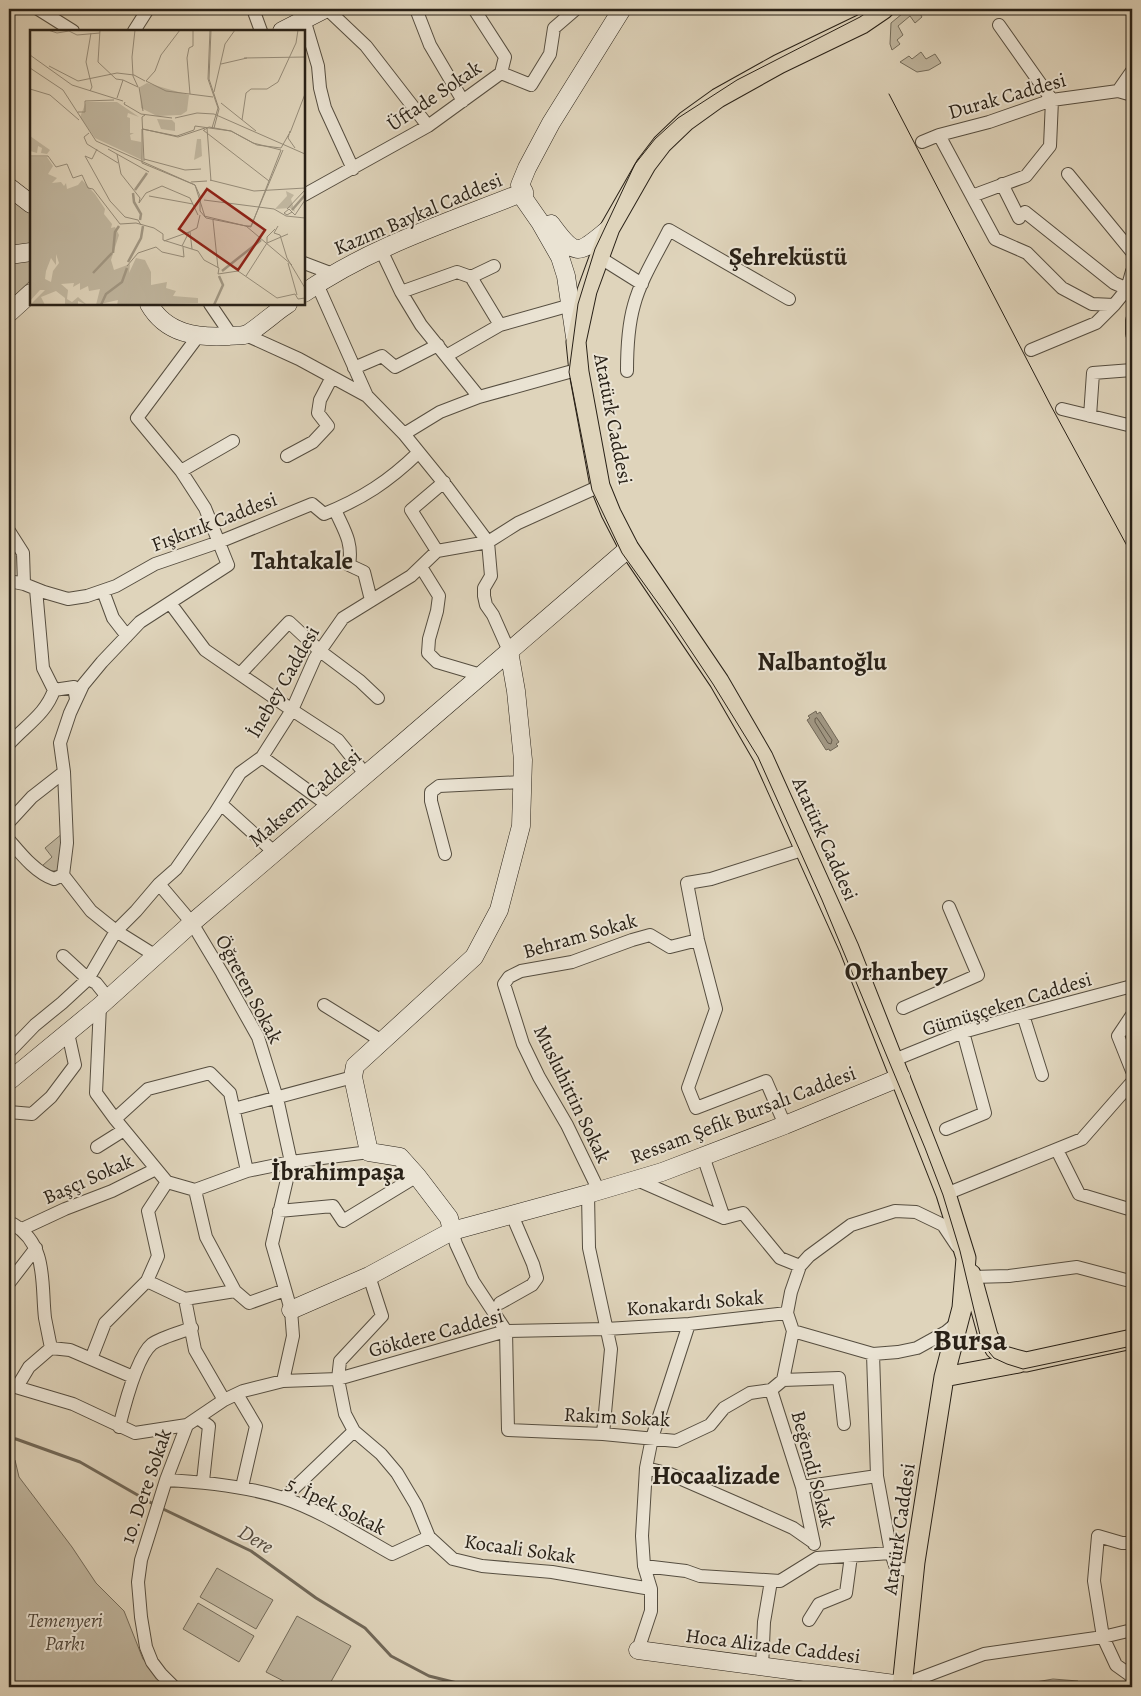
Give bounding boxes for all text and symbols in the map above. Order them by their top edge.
inset map [30,30,305,305]
street label: Üftade Sokak [381,54,487,138]
street label: Durak Caddesi [945,66,1069,126]
street label: Kazım Baykal Caddesi [330,166,506,262]
district label: Şehreküstü [729,240,847,274]
street label: Atatürk Caddesi [587,350,639,487]
street label: Fışkırık Caddesi [147,486,281,558]
district label: Tahtakale [251,544,353,578]
street label: İnebey Caddesi [240,621,326,743]
district label: Nalbantoğlu [757,645,887,679]
street label: Maksem Caddesi [243,743,367,853]
street label: Atatürk Caddesi [785,772,864,905]
street label: Behram Sokak [520,907,640,965]
street label: Öğreten Sokak [209,930,289,1048]
district label: Orhanbey [845,955,948,989]
street label: Gümüşçeken Caddesi [919,965,1095,1043]
street label: Musluhittin Sokak [527,1021,617,1167]
street label: Ressam Şefik Bursalı Caddesi [626,1059,860,1171]
street label: Başçı Sokak [39,1147,138,1211]
district label: İbrahimpaşa [271,1155,405,1189]
street label: Konakardı Sokak [625,1284,765,1322]
street label: Gökdere Caddesi [366,1302,506,1364]
district label: Bursa [933,1320,1008,1360]
street label: Rakım Sokak [563,1401,671,1433]
street label: Beğendi Sokak [784,1408,842,1530]
street label: 10. Dere Sokak [114,1425,178,1547]
district label: Hocaalizade [652,1459,780,1493]
street label: Atatürk Caddesi [876,1461,922,1597]
street label: 5. İpek Sokak [282,1470,390,1542]
water label: Dere [233,1518,279,1561]
street label: Kocaali Sokak [463,1528,578,1570]
park label: Temenyeri Parkı [27,1607,103,1657]
street label: Hoca Alizade Caddesi [684,1622,862,1670]

